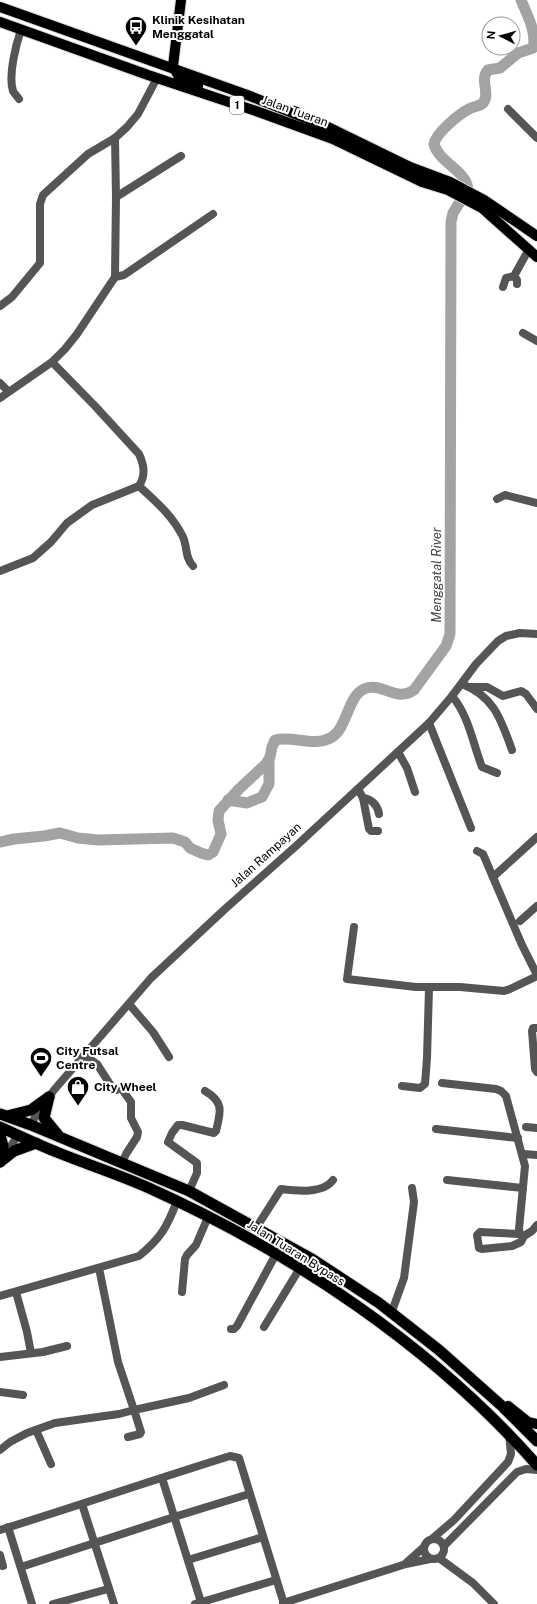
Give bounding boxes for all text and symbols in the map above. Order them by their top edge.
place label: Klinik Kesihatan Menggatal [152,13,245,41]
bus stop icon: Klinik Kesihatan Menggatal [123,14,149,47]
north arrow [481,16,521,56]
text: N [485,30,497,40]
street label: Jalan Tuaran [260,93,330,129]
road number: 1 [230,96,244,114]
water label: Menggatal River [429,527,444,623]
street label: Jalan Rampayan [228,820,304,890]
place label: City Futsal Centre [56,1044,119,1072]
sports icon: City Futsal Centre [28,1045,54,1078]
shop icon: City Wheel [65,1074,91,1107]
place label: City Wheel [94,1080,157,1094]
street label: Jalan Tuaran Bypass [245,1217,347,1289]

